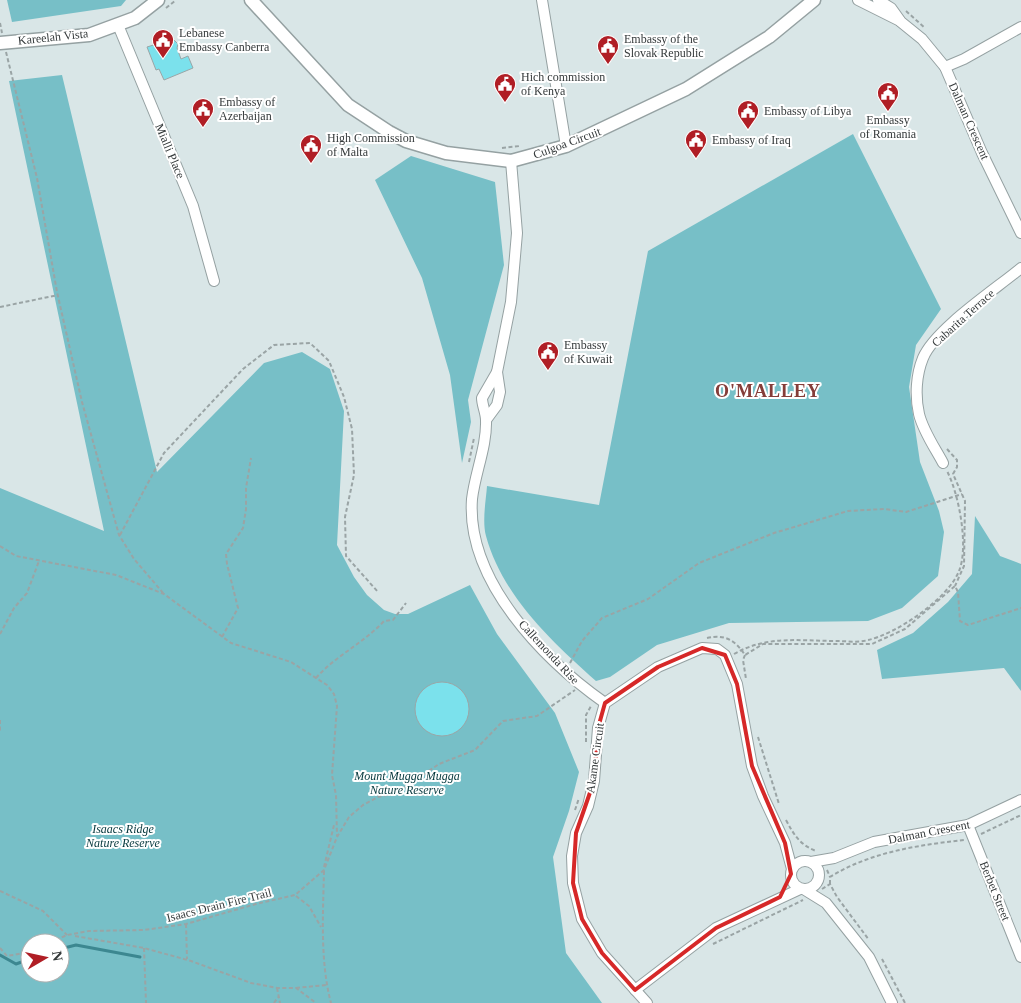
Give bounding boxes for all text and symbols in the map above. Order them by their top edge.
street label: Kareelah Vista [17,26,90,48]
place label: Lebanese Embassy Canberra [179,26,270,54]
public building icon: Lebanese Embassy Canberra [151,28,175,59]
place label: Embassy of the Slovak Republic [624,32,704,60]
public building icon: Embassy of the Slovak Republic [596,34,620,65]
place label: Hich commission of Kenya [521,70,605,98]
public building icon: Hich commission of Kenya [493,72,517,103]
street label: Dalman Crescent [946,80,993,162]
public building icon: Embassy of Romania [876,81,900,112]
place label: Embassy of Azerbaijan [219,95,275,123]
public building icon: Embassy of Azerbaijan [191,97,215,128]
public building icon: Embassy of Libya [736,99,760,130]
place label: Embassy of Libya [764,104,852,118]
place label: Embassy of Romania [860,113,917,141]
street label: Mialli Place [152,121,188,181]
street label: Culgoa Circuit [531,124,603,162]
public building icon: Embassy of Iraq [684,128,708,159]
place label: High Commission of Malta [327,131,415,159]
public building icon: High Commission of Malta [299,133,323,164]
place label: Embassy of Iraq [712,133,791,147]
street label: Cabarita Terrace [929,286,997,350]
place label: Embassy of Kuwait [564,338,613,366]
public building icon: Embassy of Kuwait [536,340,560,371]
district label: O'MALLEY [715,381,821,401]
street label: Callemonda Rise [516,617,582,687]
street label: Akame Circuit [583,721,607,794]
park label: Mount Mugga Mugga Nature Reserve [353,769,460,797]
street label: Dalman Crescent [887,817,972,847]
park label: Isaacs Ridge Nature Reserve [85,822,161,850]
street label: Berbet Street [977,859,1014,923]
street label: Isaacs Drain Fire Trail [165,885,274,925]
north arrow [20,933,70,983]
text: N [49,950,66,962]

